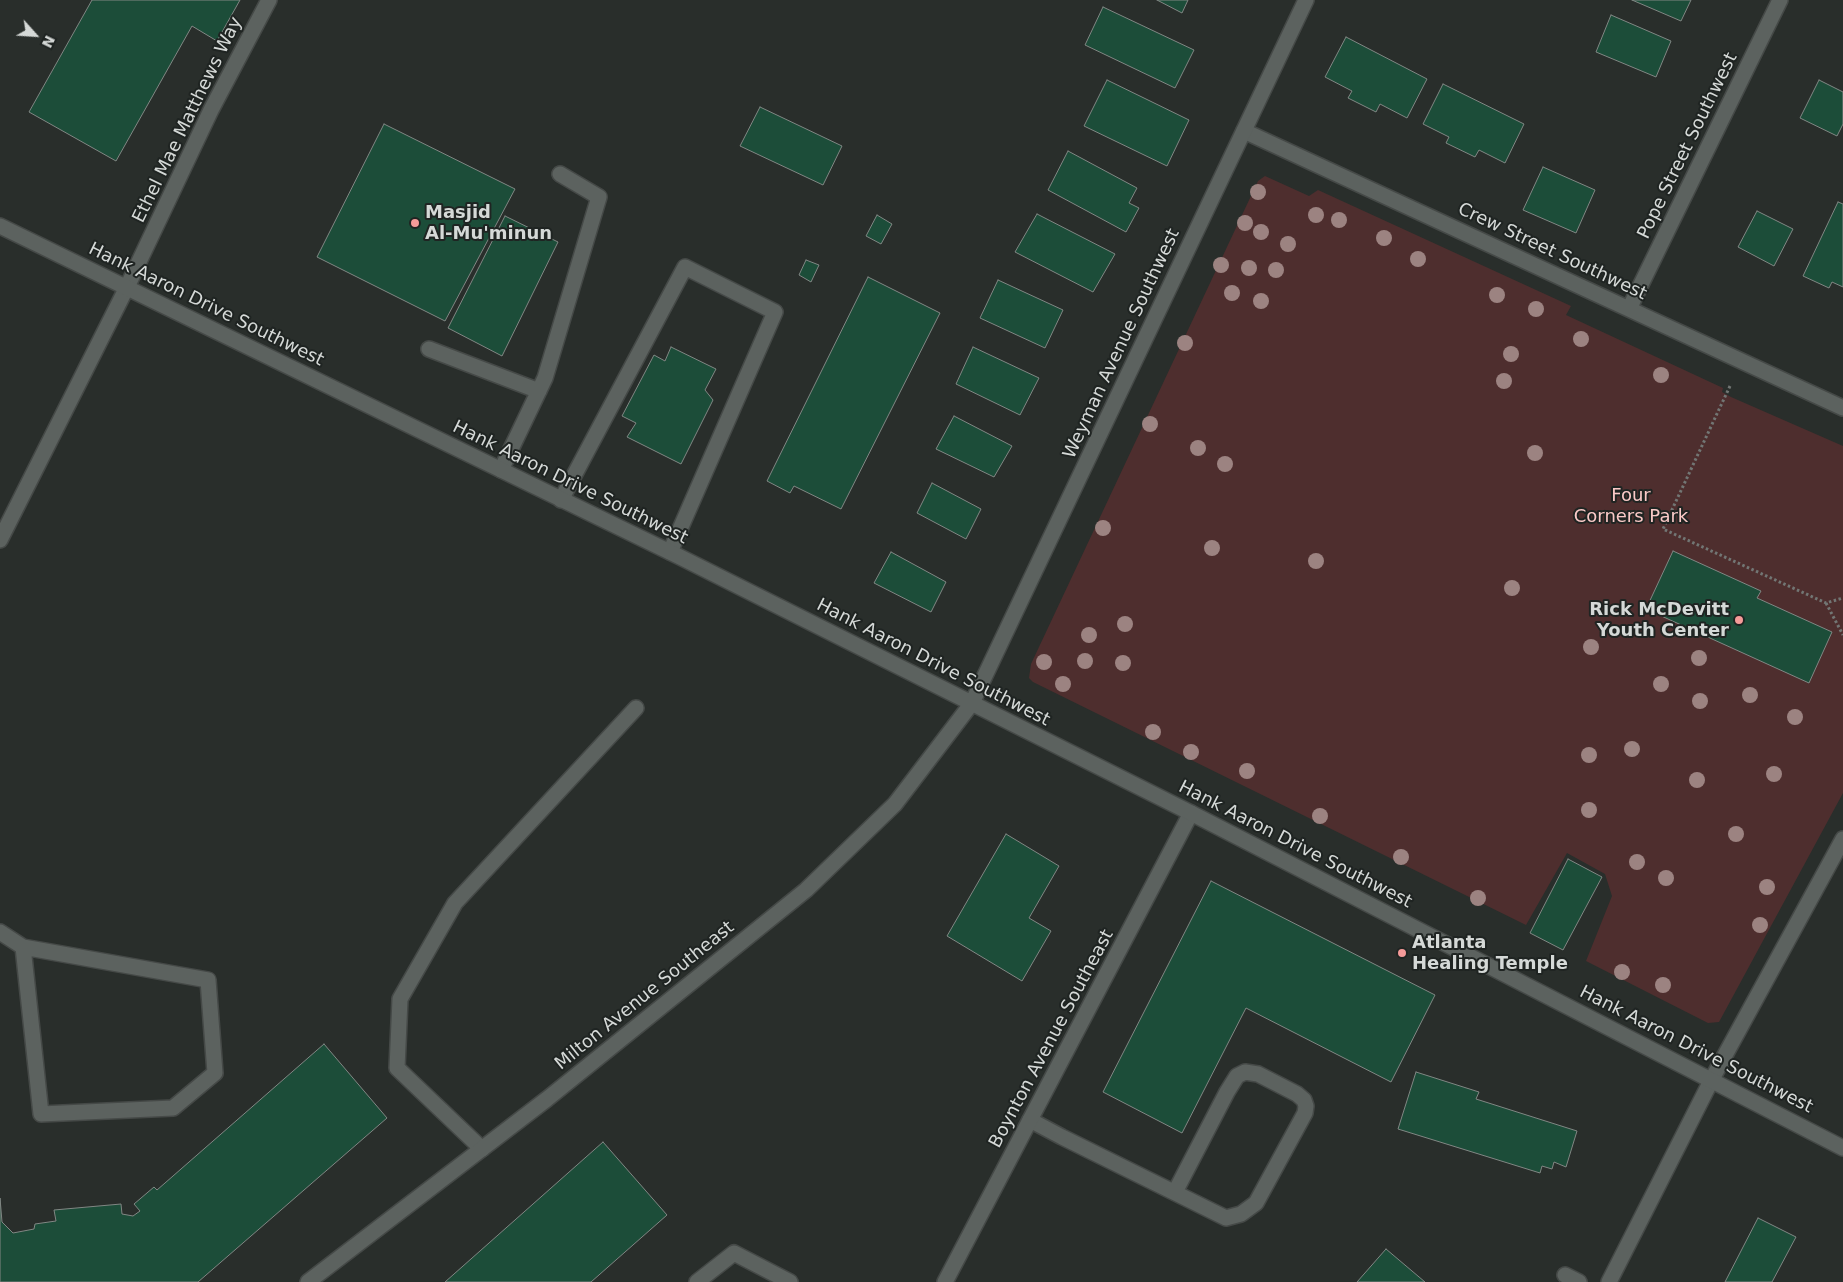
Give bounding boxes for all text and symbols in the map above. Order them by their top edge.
north arrow [10,10,60,60]
street label: Ethel Mae Matthews Way [129,14,247,226]
text: N [39,33,58,50]
street label: Pope Street Southwest [1633,49,1743,243]
street label: Crew Street Southwest [1454,199,1650,305]
place label: Masjid Al-Mu'minun [425,202,552,244]
marker: Masjid Al-Mu'minun [409,217,421,229]
street label: Weyman Avenue Southwest [1059,226,1185,462]
street label: Hank Aaron Drive Southwest [85,239,327,371]
street label: Hank Aaron Drive Southwest [449,417,691,549]
park label: Four Corners Park [1574,485,1688,528]
street label: Hank Aaron Drive Southwest [813,595,1053,731]
place label: Rick McDevitt Youth Center [1589,599,1729,642]
marker: Rick McDevitt Youth Center [1733,614,1745,626]
street label: Hank Aaron Drive Southwest [1175,777,1415,913]
street label: Milton Avenue Southeast [551,917,739,1075]
street label: Boynton Avenue Southeast [985,926,1119,1152]
place label: Atlanta Healing Temple [1412,932,1568,974]
marker: Atlanta Healing Temple [1396,947,1408,959]
street label: Hank Aaron Drive Southwest [1576,982,1816,1118]

